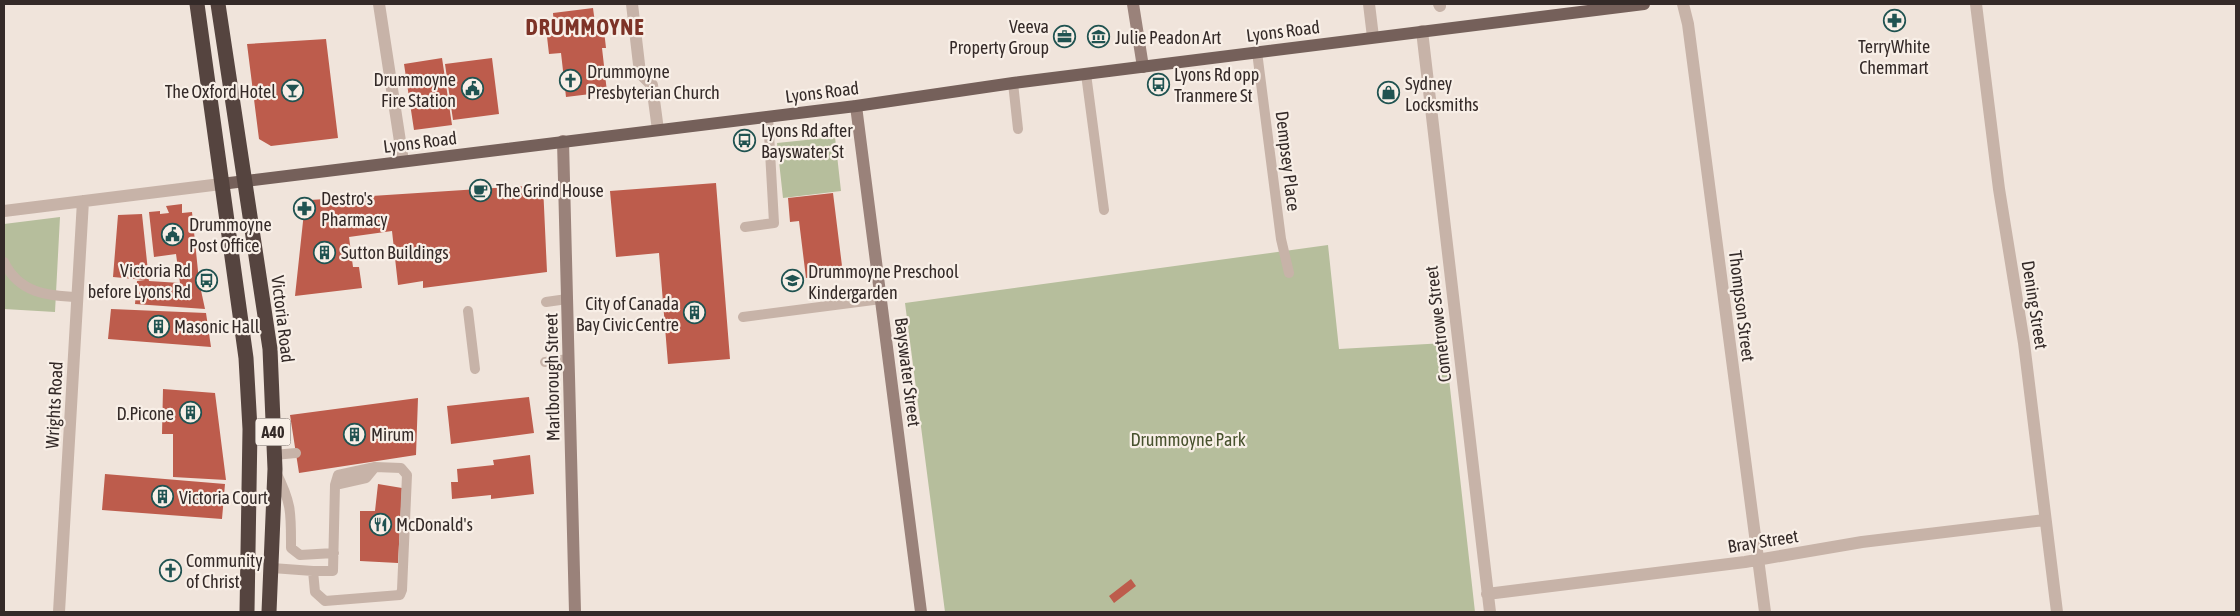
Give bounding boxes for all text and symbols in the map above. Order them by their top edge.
pharmacy icon: TerryWhite Chemmart [1882,9,1906,33]
district label: DRUMMOYNE [525,14,645,40]
place label: Veeva Property Group [949,16,1049,58]
street label: Lyons Road [1245,16,1321,46]
office icon: Veeva Property Group [1053,24,1077,48]
museum icon: Julie Peadon Art [1087,25,1111,49]
place label: Julie Peadon Art [1115,27,1222,48]
place label: TerryWhite Chemmart [1858,36,1930,78]
place label: Drummoyne Presbyterian Church [587,61,720,103]
place label: Lyons Rd opp Tranmere St [1174,64,1259,106]
place label: Drummoyne Fire Station [373,69,456,111]
church icon: Drummoyne Presbyterian Church [559,69,583,93]
bus stop icon: Lyons Rd opp Tranmere St [1146,72,1170,96]
place label: Sydney Locksmiths [1405,73,1479,115]
public building icon: Drummoyne Fire Station [460,77,484,101]
street label: Lyons Road [784,77,860,107]
bar icon: The Oxford Hotel [280,79,304,103]
place label: The Oxford Hotel [165,81,276,102]
shop icon: Sydney Locksmiths [1377,81,1401,105]
street label: Dempsey Place [1271,110,1305,212]
place label: Lyons Rd after Bayswater St [761,120,853,162]
street label: Lyons Road [382,127,458,157]
bus stop icon: Lyons Rd after Bayswater St [733,128,757,152]
cafe icon: The Grind House [468,178,492,202]
place label: The Grind House [496,180,604,201]
place label: Destro's Pharmacy [321,188,388,230]
pharmacy icon: Destro's Pharmacy [293,196,317,220]
place label: Drummoyne Post Office [189,214,272,256]
public building icon: Drummoyne Post Office [161,222,185,246]
building icon: Sutton Buildings [313,240,337,264]
place label: Sutton Buildings [341,242,449,263]
street label: Thompson Street [1725,249,1759,363]
street label: Dening Street [2018,259,2052,351]
place label: Victoria Rd before Lyons Rd [88,260,191,302]
place label: Drummoyne Preschool Kindergarden [808,261,959,303]
street label: Cometrowe Street [1420,265,1456,383]
bus stop icon: Victoria Rd before Lyons Rd [195,268,219,292]
school or university icon: Drummoyne Preschool Kindergarden [780,269,804,293]
street label: Victoria Road [267,274,299,364]
place label: City of Canada Bay Civic Centre [576,293,679,335]
building icon: City of Canada Bay Civic Centre [683,301,707,325]
street label: Marlborough Street [540,313,564,441]
building icon: Masonic Hall [146,314,170,338]
place label: Masonic Hall [174,316,260,337]
street label: Bayswater Street [891,316,925,428]
street label: Wrights Road [41,361,67,449]
building icon: D.Picone [178,401,202,425]
place label: D.Picone [116,403,174,424]
road number: A40 [256,418,290,446]
building icon: Mirum [343,422,367,446]
place label: Mirum [371,424,414,445]
park label: Drummoyne Park [1130,429,1246,450]
building icon: Victoria Court [151,485,175,509]
place label: Victoria Court [179,487,268,508]
restaurant icon: McDonald's [368,512,392,536]
place label: McDonald's [396,514,473,535]
street label: Bray Street [1726,525,1800,557]
place label: Community of Christ [186,550,263,592]
church icon: Community of Christ [158,558,182,582]

